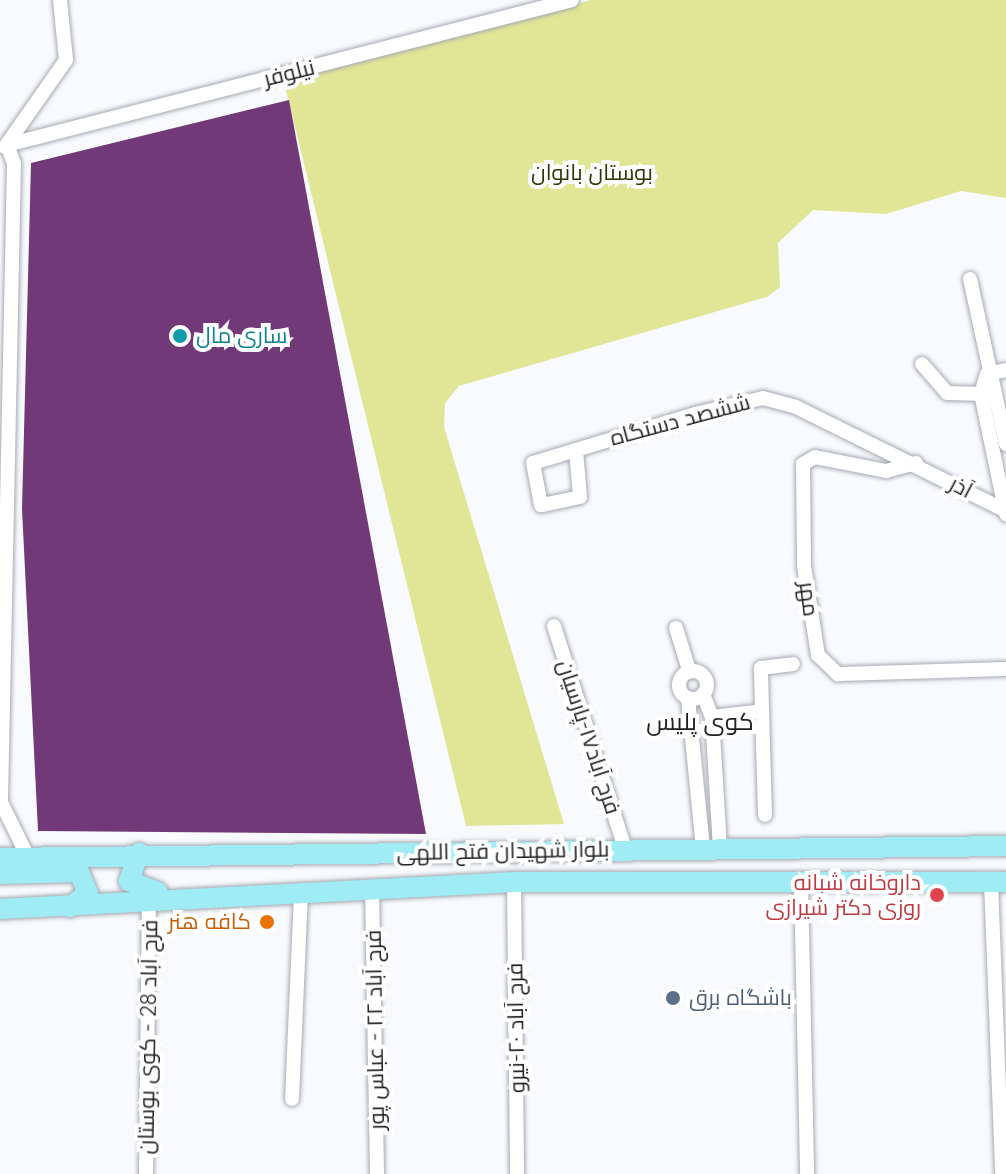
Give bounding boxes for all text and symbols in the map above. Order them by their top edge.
street label: نیلوفر [261,54,317,92]
park label: بوستان بانوان [531,160,653,186]
place label: ساری مال [196,323,287,349]
marker: ساری مال [171,327,189,345]
street label: ششصد دستگاه [607,389,753,451]
street label: آذر [945,470,977,504]
street label: مهر [794,580,824,618]
street label: فرح آباد۱۷-پارسیان [552,657,626,817]
district label: کوی پلیس [646,708,754,736]
street label: بلوار شهیدان فتح اللهی [396,836,610,866]
place label: داروخانه شبانه روزی دکتر شیرازی [766,869,921,920]
marker: داروخانه شبانه روزی دکتر شیرازی [928,886,946,904]
place label: کافه هنر [168,909,251,935]
marker: کافه هنر [258,913,276,931]
street label: فرح آباد 28 - کوی بوستان [133,919,163,1155]
street label: فرح آباد ۲۲ - عباس پور [360,930,390,1130]
street label: فرح آباد ۲۰-نیرو [502,963,530,1093]
place label: باشگاه برق [689,985,792,1011]
marker: باشگاه برق [664,989,682,1007]

